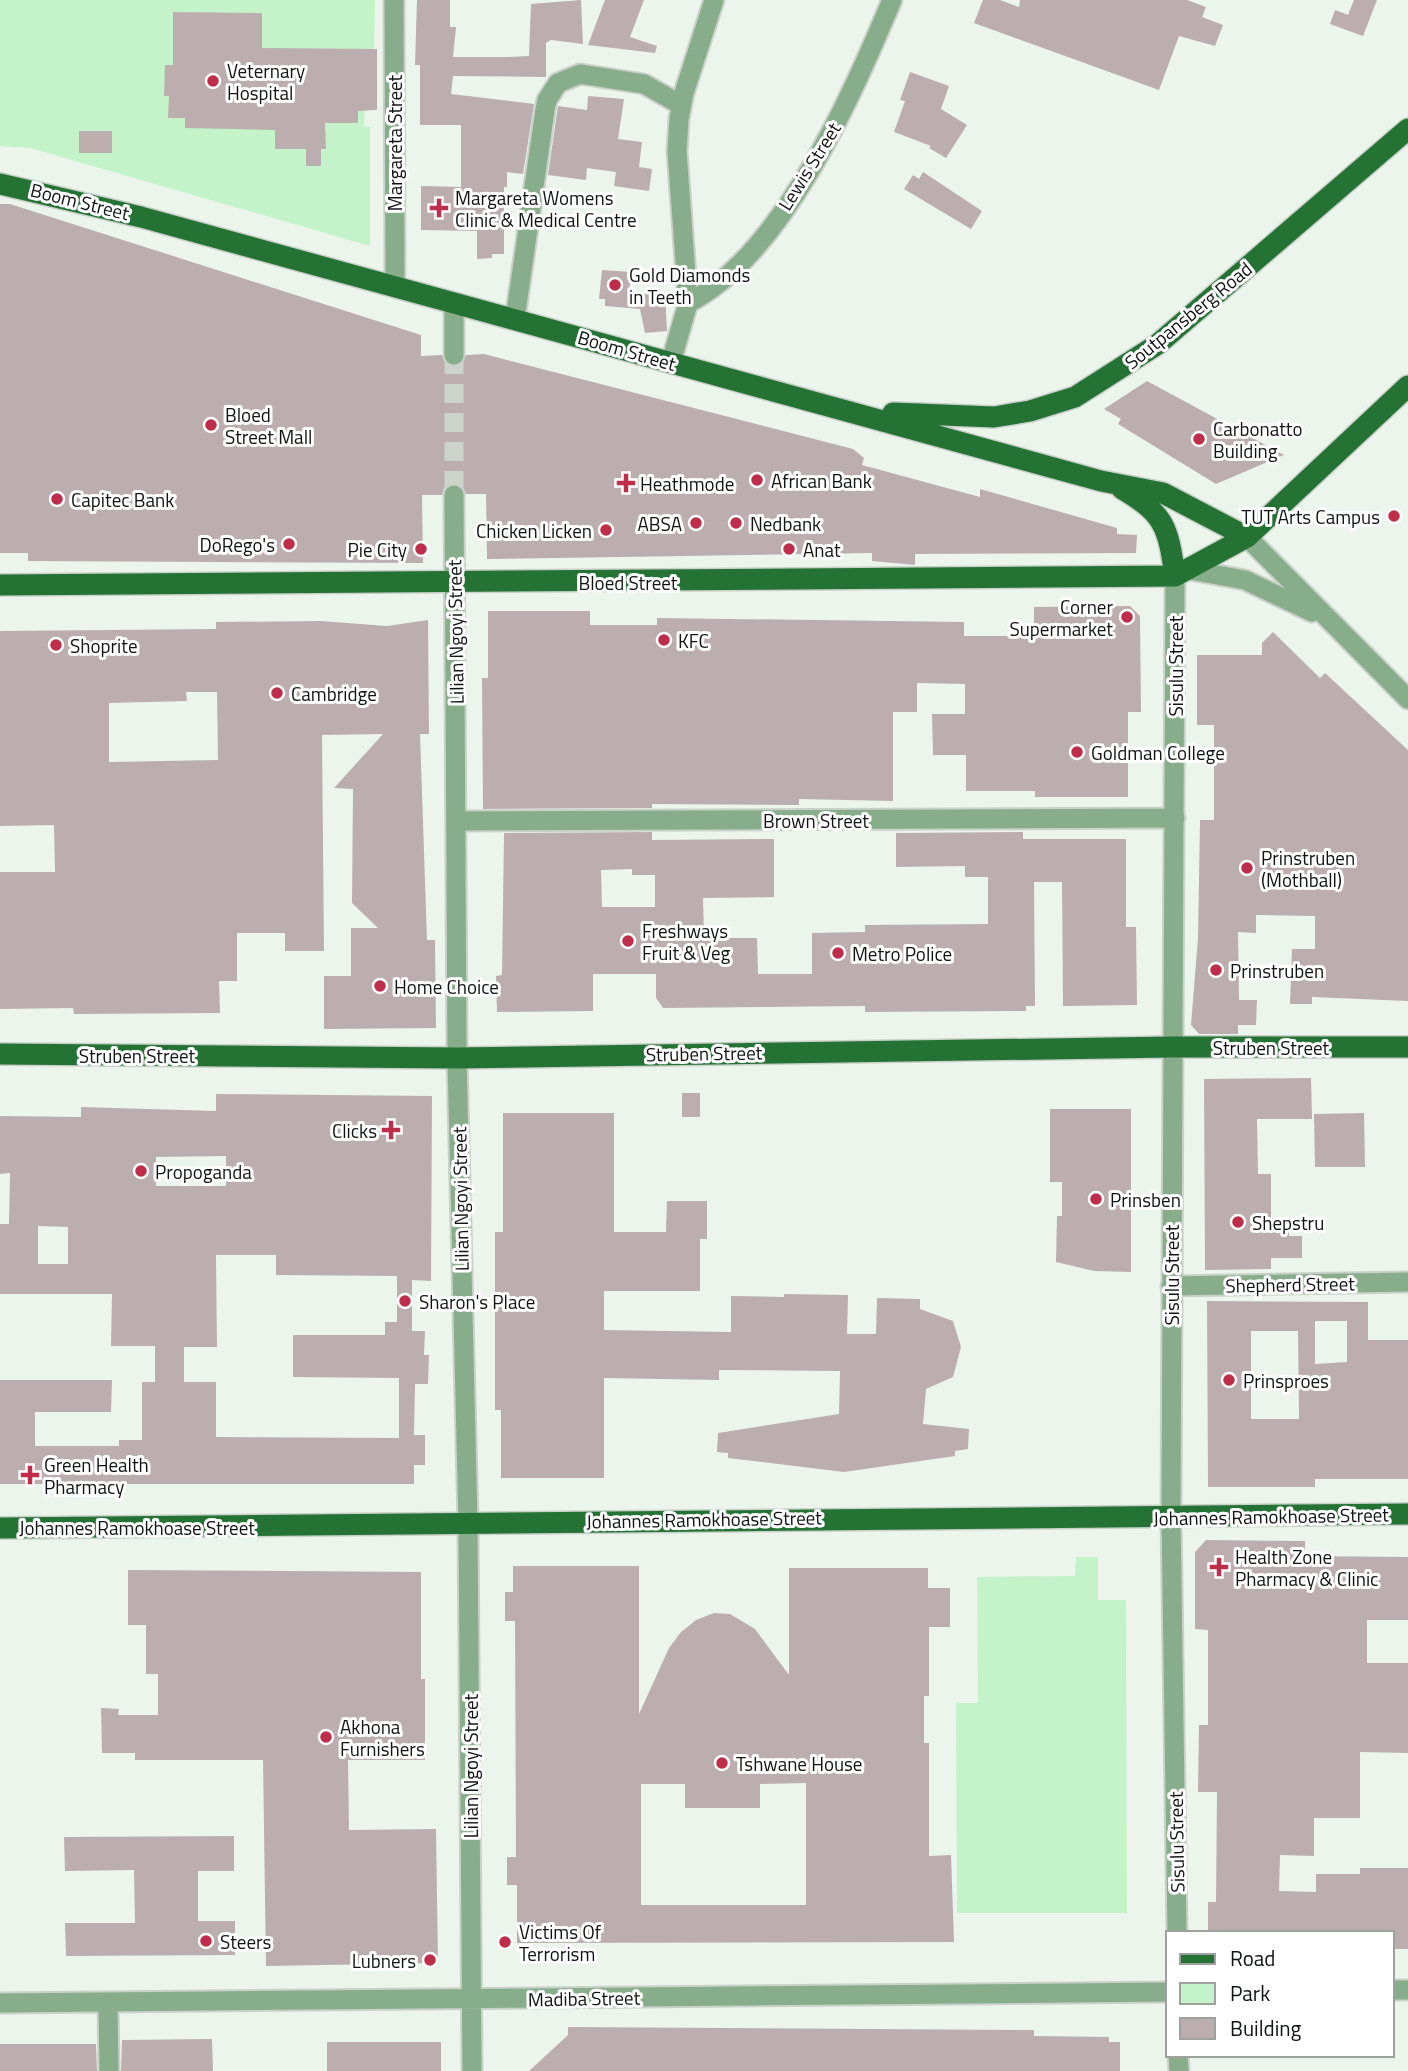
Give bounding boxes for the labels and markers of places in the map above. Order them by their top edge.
place label: Veternary Hospital [227,56,305,107]
marker: Veternary Hospital [205,73,221,89]
place label: Margareta Womens Clinic & Medical Centre [455,183,637,234]
marker: Margareta Womens Clinic & Medical Centre [429,198,449,218]
place label: Gold Diamonds in Teeth [629,260,750,311]
marker: Gold Diamonds in Teeth [607,277,623,293]
place label: Bloed Street Mall [225,400,312,451]
place label: Carbonatto Building [1213,414,1303,465]
marker: Bloed Street Mall [203,417,219,433]
marker: Carbonatto Building [1191,431,1207,447]
place label: African Bank [771,466,872,495]
place label: Heathmode [640,469,734,498]
marker: African Bank [749,472,765,488]
marker: Heathmode [618,475,634,491]
place label: Capitec Bank [71,485,174,514]
marker: Capitec Bank [49,491,65,507]
place label: TUT Arts Campus [1241,502,1380,531]
marker: TUT Arts Campus [1386,508,1402,524]
place label: ABSA [638,509,682,538]
place label: Nedbank [750,509,821,538]
marker: ABSA [688,515,704,531]
marker: Nedbank [728,515,744,531]
place label: Chicken Licken [476,516,592,545]
marker: Chicken Licken [598,522,614,538]
place label: DoRego's [199,530,275,559]
place label: Pie City [347,535,407,564]
place label: Anat [803,535,841,564]
marker: DoRego's [281,536,297,552]
marker: Pie City [413,541,429,557]
marker: Anat [781,541,797,557]
place label: Corner Supermarket [1009,592,1113,643]
marker: Corner Supermarket [1119,609,1135,625]
place label: KFC [678,626,709,655]
place label: Shoprite [70,631,138,660]
marker: KFC [656,632,672,648]
marker: Shoprite [48,637,64,653]
place label: Cambridge [291,679,377,708]
marker: Cambridge [269,685,285,701]
place label: Goldman College [1091,738,1225,767]
marker: Goldman College [1069,744,1085,760]
place label: Prinstruben (Mothball) [1261,843,1355,894]
marker: Prinstruben (Mothball) [1239,860,1255,876]
place label: Freshways Fruit & Veg [642,916,731,967]
marker: Freshways Fruit & Veg [620,933,636,949]
place label: Metro Police [852,939,952,968]
marker: Metro Police [830,945,846,961]
place label: Prinstruben [1230,956,1324,985]
marker: Prinstruben [1208,962,1224,978]
place label: Home Choice [394,972,499,1001]
marker: Home Choice [372,978,388,994]
place label: Clicks [332,1116,377,1145]
marker: Clicks [383,1122,399,1138]
place label: Propoganda [155,1157,252,1186]
marker: Propoganda [133,1163,149,1179]
place label: Prinsben [1110,1185,1181,1214]
marker: Prinsben [1088,1191,1104,1207]
place label: Shepstru [1252,1208,1324,1237]
marker: Shepstru [1230,1214,1246,1230]
place label: Sharon's Place [419,1287,535,1316]
marker: Sharon's Place [397,1293,413,1309]
place label: Prinsproes [1243,1366,1329,1395]
marker: Prinsproes [1221,1372,1237,1388]
place label: Green Health Pharmacy [44,1450,149,1501]
marker: Green Health Pharmacy [22,1467,38,1483]
place label: Health Zone Pharmacy & Clinic [1235,1542,1378,1593]
marker: Health Zone Pharmacy & Clinic [1209,1557,1229,1577]
place label: Akhona Furnishers [340,1712,425,1763]
marker: Akhona Furnishers [318,1729,334,1745]
place label: Tshwane House [736,1749,862,1778]
marker: Tshwane House [714,1755,730,1771]
place label: Victims Of Terrorism [519,1917,602,1968]
place label: Steers [220,1927,272,1956]
marker: Steers [198,1933,214,1949]
marker: Victims Of Terrorism [497,1934,513,1950]
place label: Lubners [352,1946,416,1975]
marker: Lubners [422,1952,438,1968]

